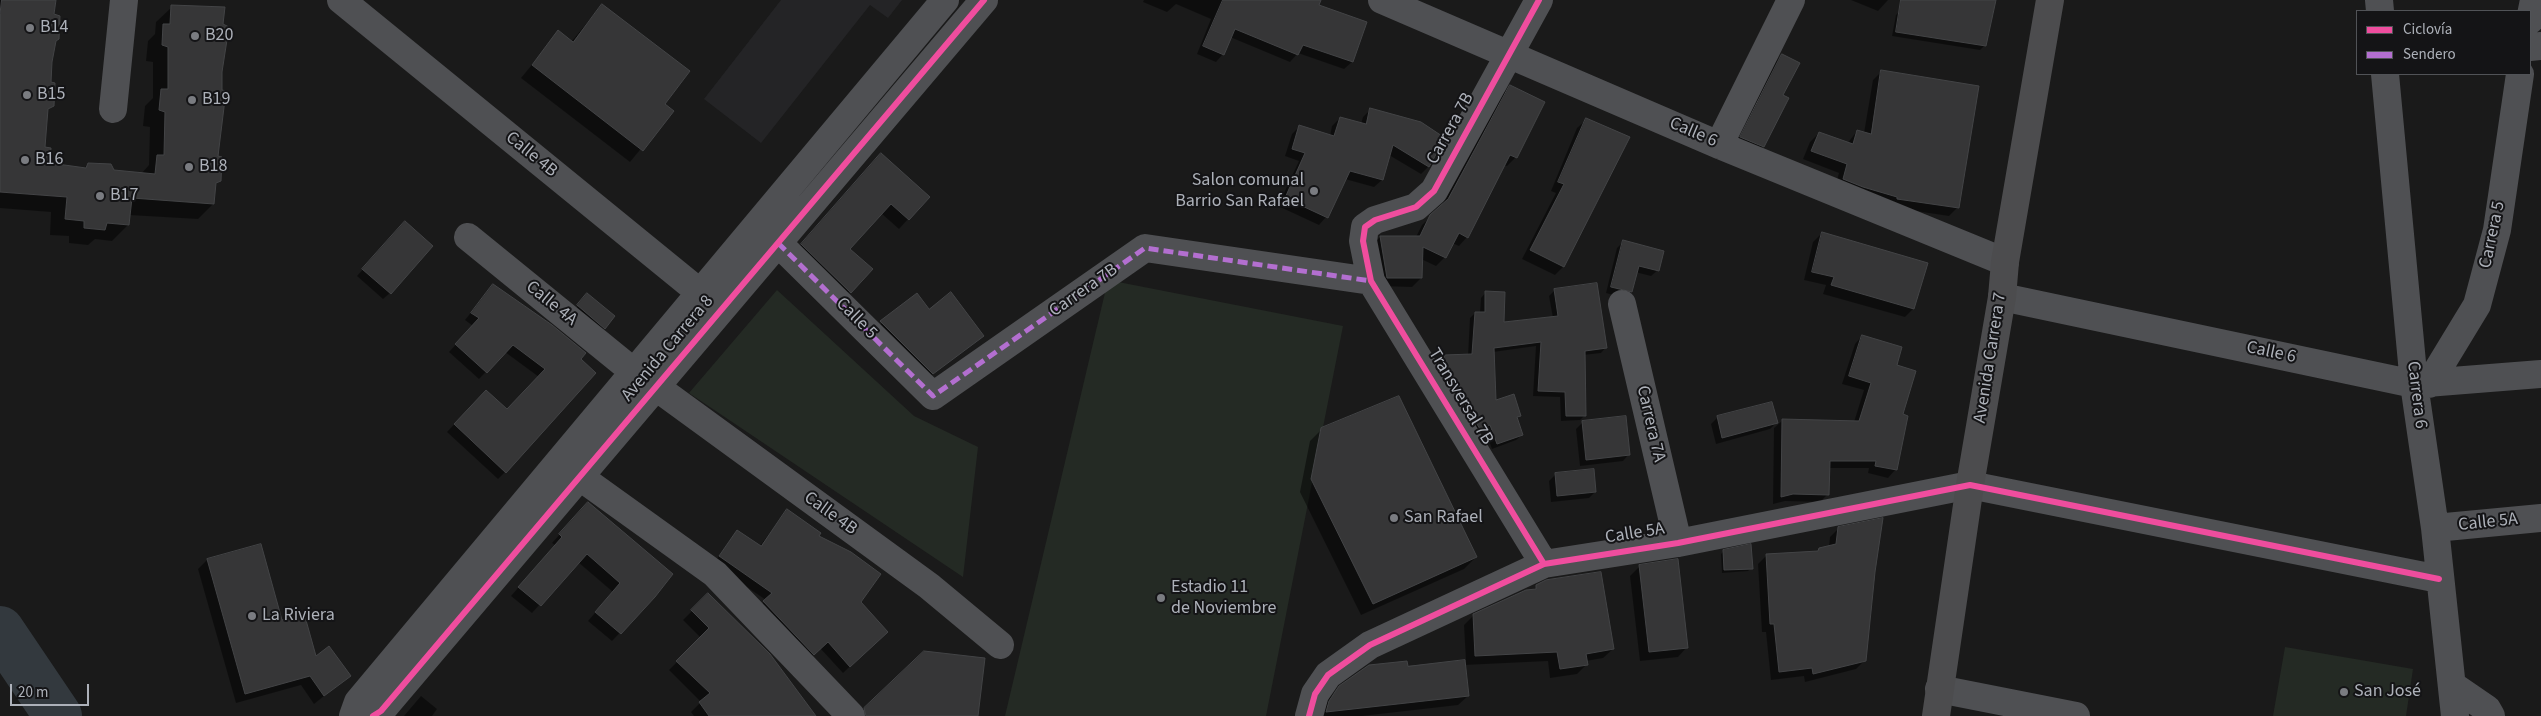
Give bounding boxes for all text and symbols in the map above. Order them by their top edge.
legend [2356,10,2531,75]
place label: B14 [40,17,68,39]
text: Ciclovía [2403,19,2452,40]
marker: B14 [24,22,36,34]
place label: B20 [205,25,233,47]
marker: B20 [189,30,201,42]
text: Sendero [2403,44,2456,65]
place label: B15 [37,84,65,106]
marker: B15 [21,89,33,101]
place label: B19 [202,89,230,111]
street label: Carrera 7B [1422,89,1480,169]
marker: B19 [186,94,198,106]
street label: Calle 6 [1666,113,1720,153]
street label: Calle 4B [501,128,561,182]
place label: B16 [35,149,63,171]
marker: B16 [19,154,31,166]
place label: B18 [199,156,227,178]
marker: B18 [183,161,195,173]
place label: Salon comunal Barrio San Rafael [1175,170,1304,212]
place label: B17 [110,185,138,207]
marker: Salon comunal Barrio San Rafael [1308,185,1320,197]
marker: B17 [94,190,106,202]
street label: Carrera 5 [2475,199,2511,271]
street label: Carrera 7B [1046,260,1122,322]
street label: Calle 4A [521,277,581,331]
street label: Avenida Carrera 7 [1970,291,2012,425]
street label: Avenida Carrera 8 [617,292,719,406]
street label: Calle 5 [831,294,881,344]
street label: Calle 6 [2244,337,2298,369]
street label: Transversal 7B [1423,345,1497,449]
street label: Carrera 6 [2401,360,2431,430]
street label: Carrera 7A [1631,384,1669,464]
street label: Calle 4B [799,487,861,541]
place label: San Rafael [1404,507,1483,529]
street label: Calle 5A [2457,509,2519,537]
marker: San Rafael [1388,512,1400,524]
street label: Calle 5A [1604,519,1666,549]
place label: Estadio 11 de Noviembre [1171,577,1276,620]
marker: Estadio 11 de Noviembre [1155,592,1167,604]
place label: La Riviera [262,605,335,627]
marker: La Riviera [246,610,258,622]
scale bar [12,674,91,706]
place label: San José [2354,681,2421,703]
text: 20 m [18,682,48,703]
marker: San José [2338,686,2350,698]

